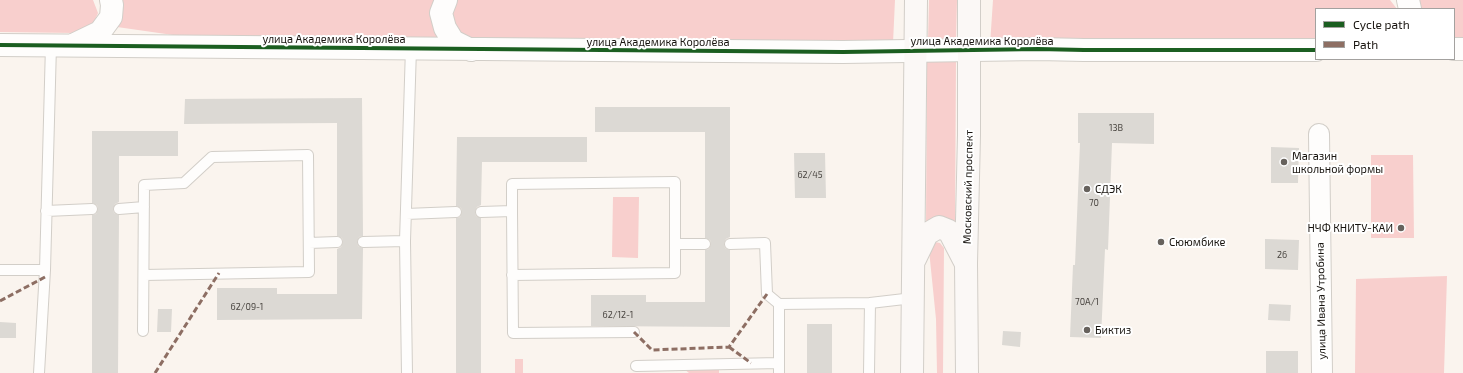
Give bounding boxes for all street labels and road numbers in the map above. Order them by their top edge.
street label: улица Академика Королёва [262,32,406,46]
street label: улица Академика Королёва [910,34,1054,48]
street label: улица Академика Королёва [586,35,730,49]
street label: Московский проспект [960,130,976,244]
street label: улица Ивана Утробина [1313,242,1329,360]

